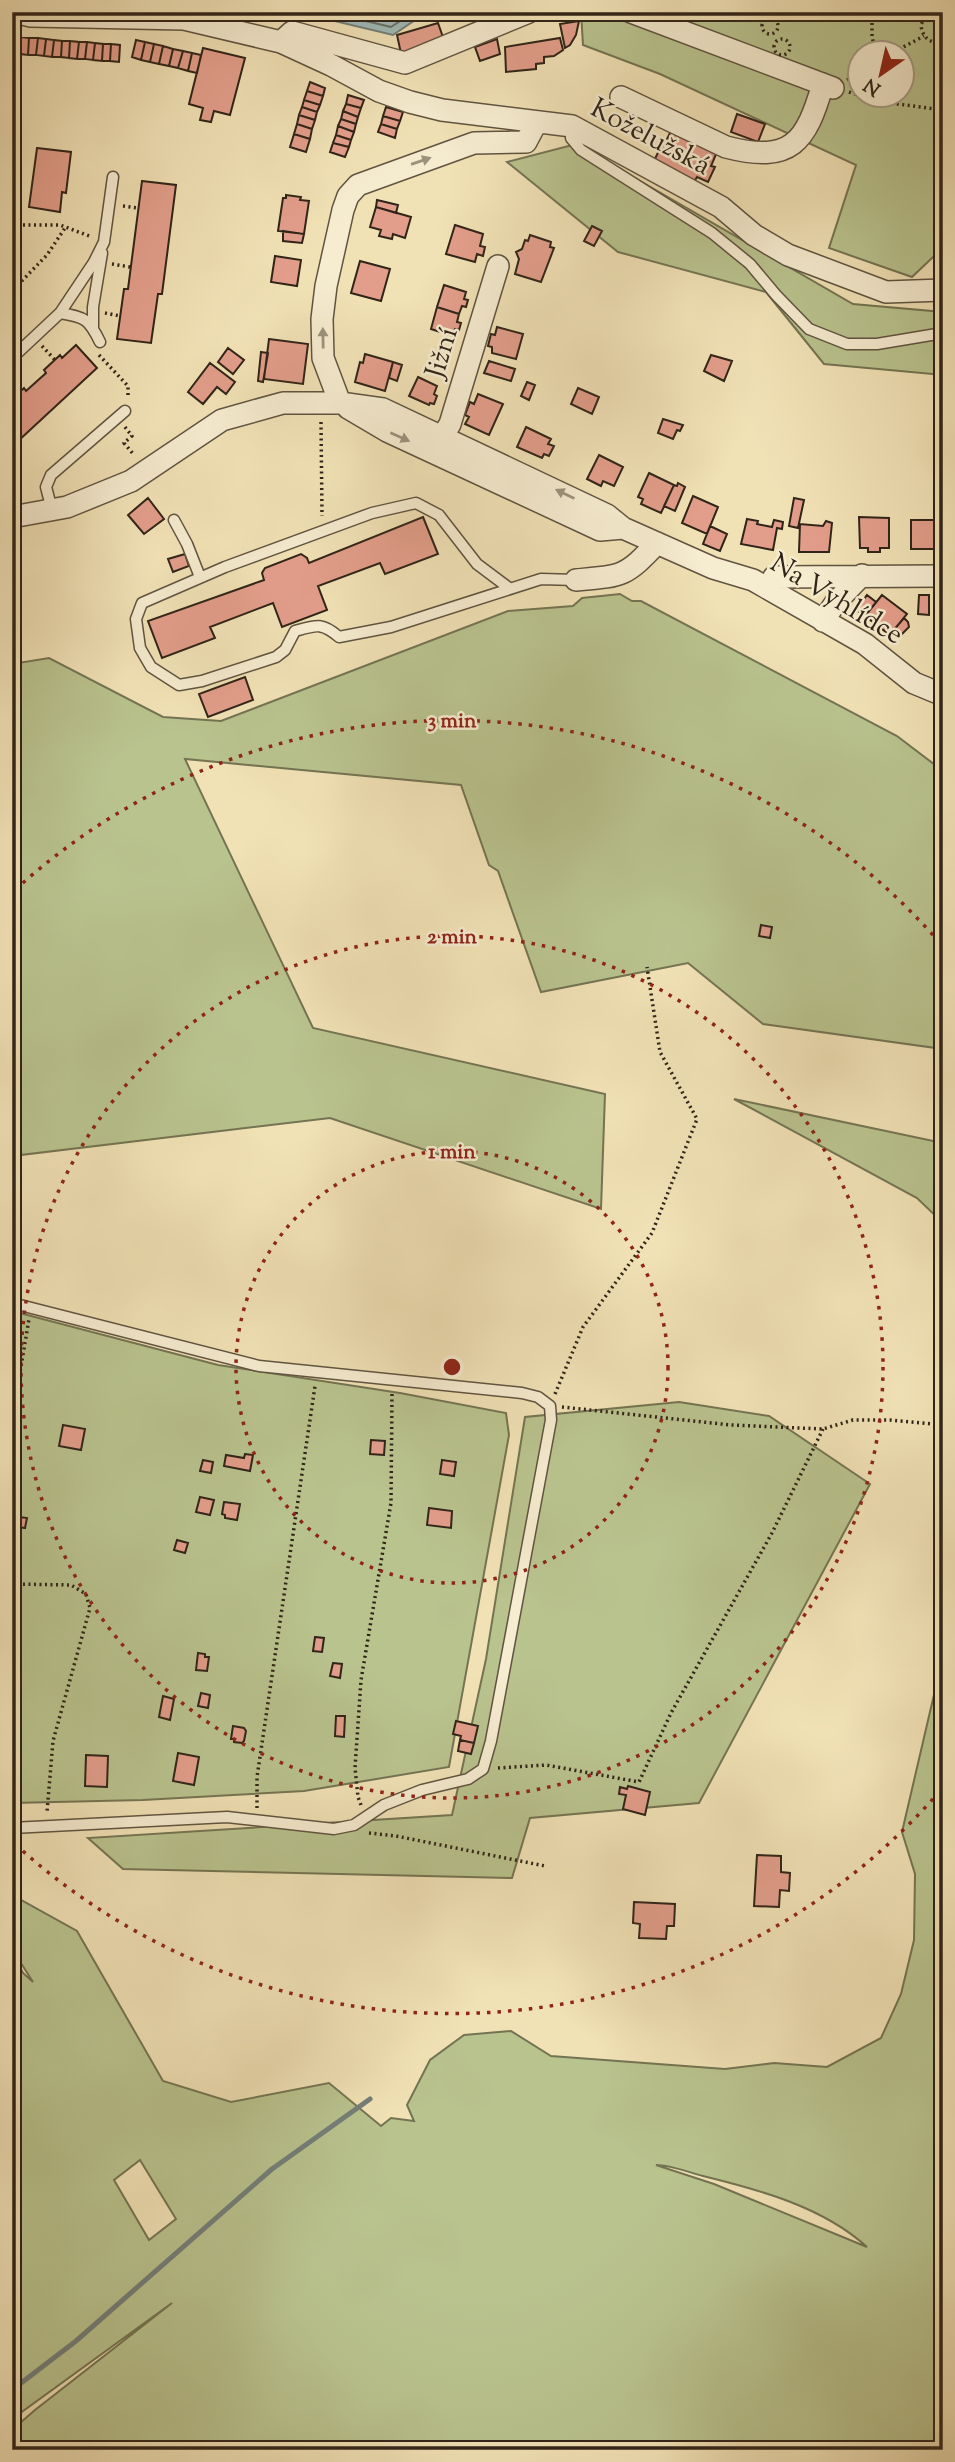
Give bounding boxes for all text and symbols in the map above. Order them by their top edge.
north arrow [846,38,916,108]
text: N [859,71,887,101]
street label: Koželužská [583,90,717,187]
one-way arrow [411,155,432,166]
street label: Jižní [416,323,470,385]
one-way arrow [317,327,329,349]
one-way arrow [390,431,410,443]
one-way arrow [555,489,575,500]
street label: Na Vyhlídce [762,544,910,656]
text: 3 min [428,707,477,737]
text: 2 min [427,923,478,953]
text: 1 min [428,1138,476,1168]
centre of rings [440,1355,464,1379]

